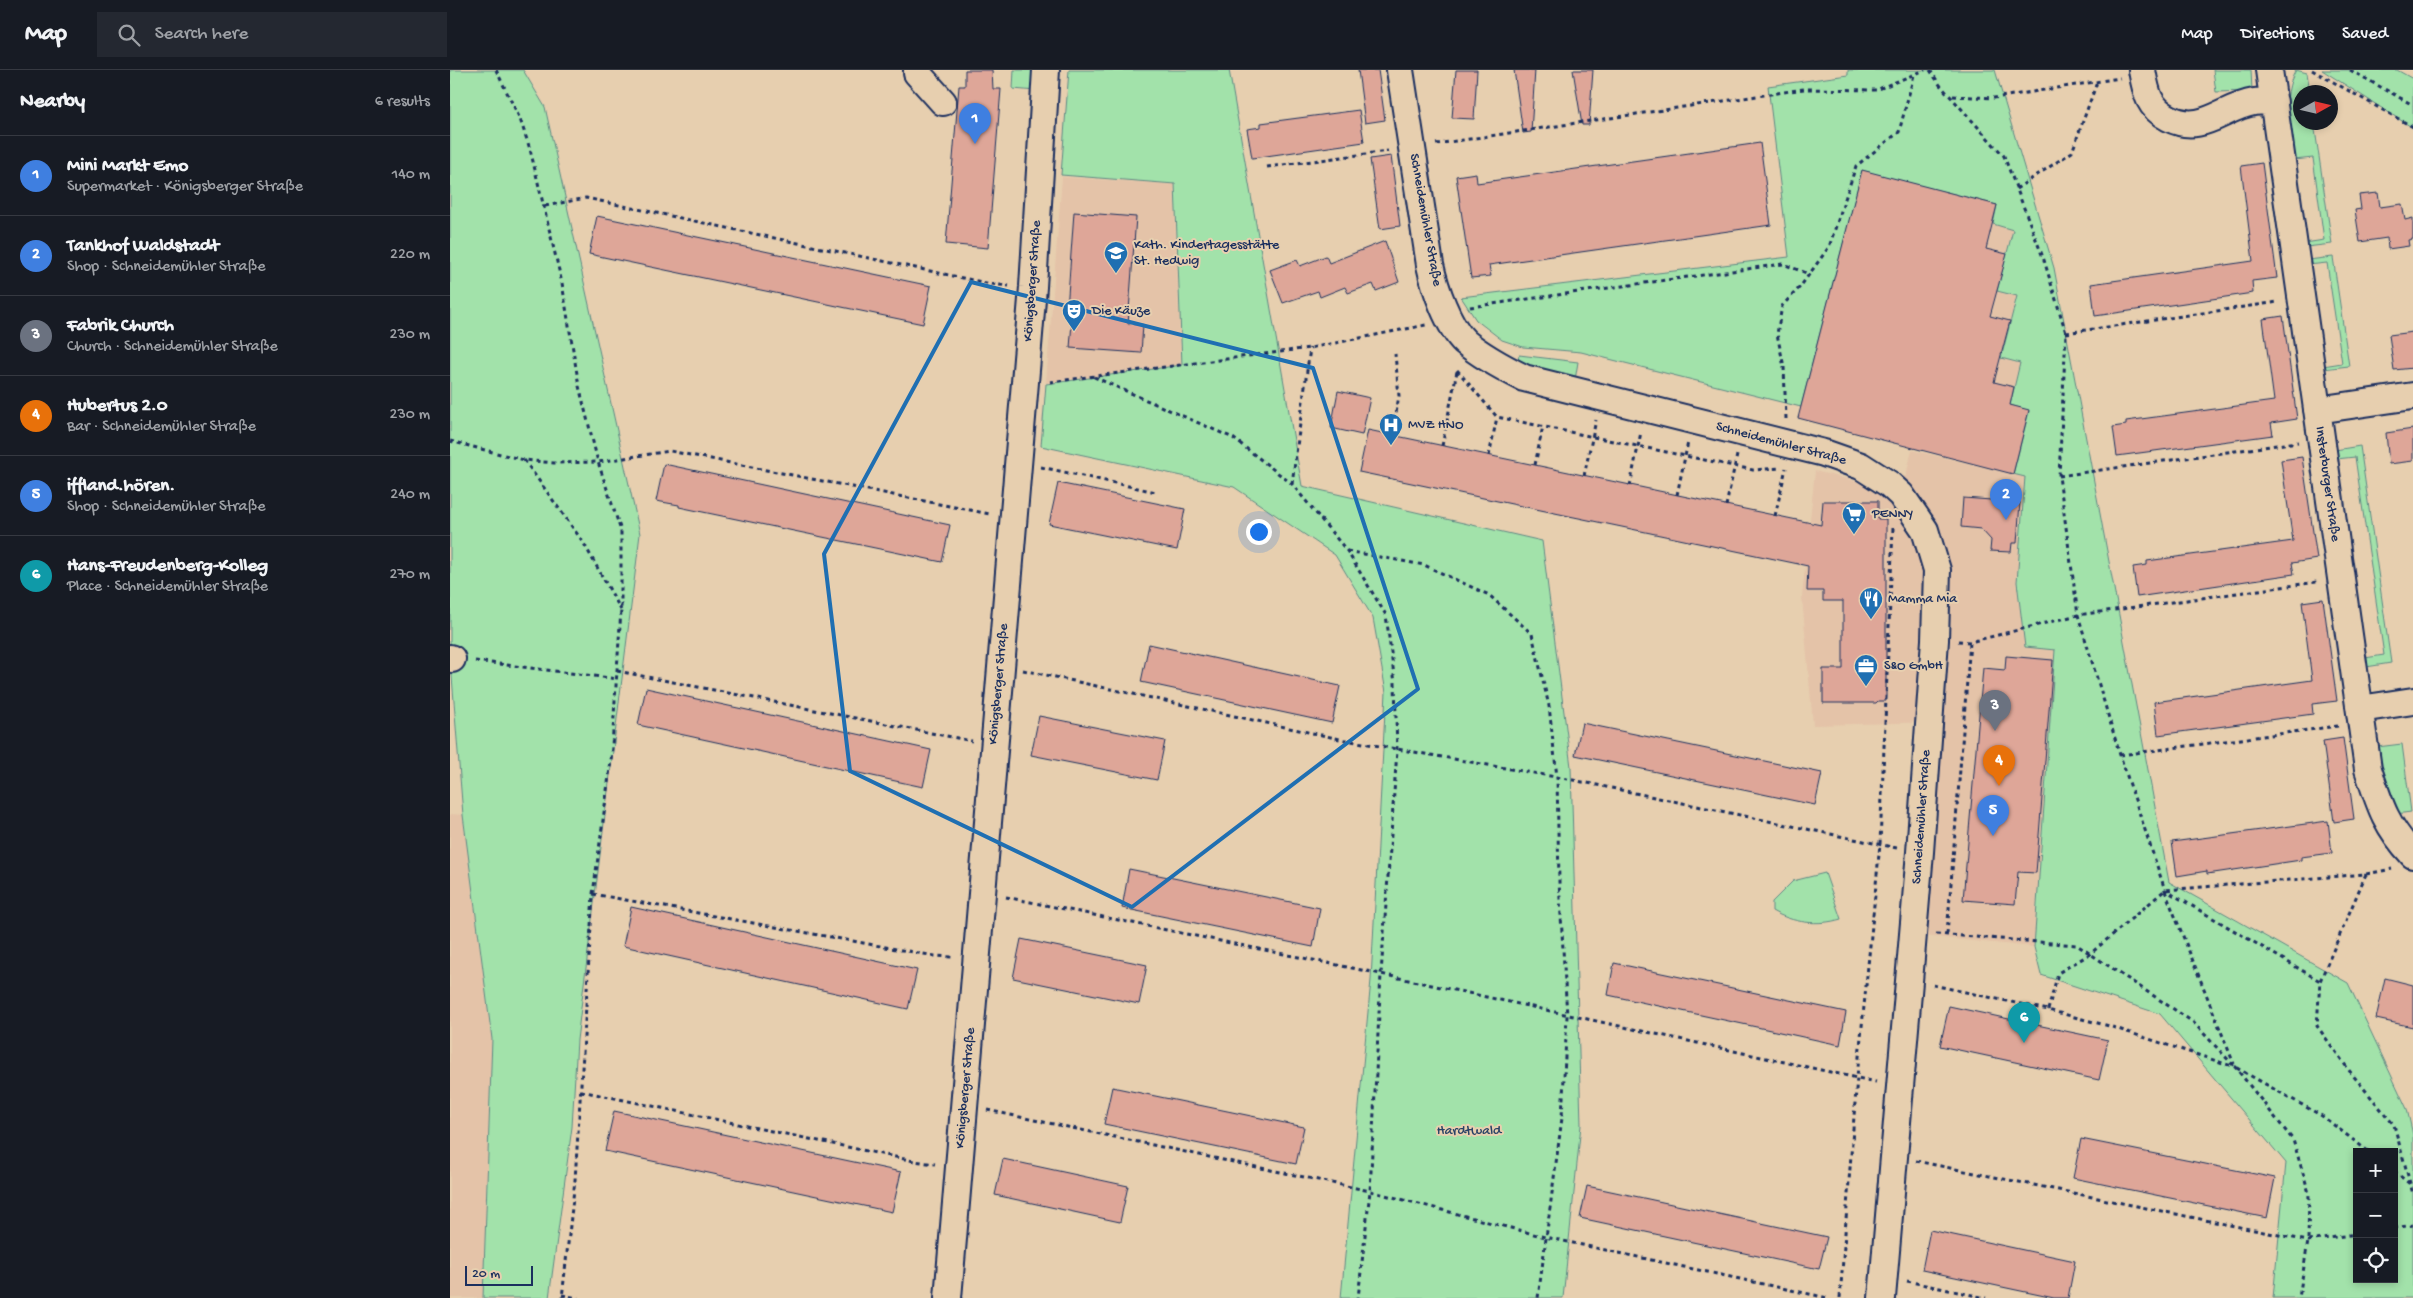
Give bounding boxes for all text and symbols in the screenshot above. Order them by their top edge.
search box [97,12,447,57]
text: Map [25,20,67,49]
icon: search [115,21,143,49]
text: Search here [155,23,248,46]
text: Map [2181,24,2213,45]
text: Directions [2241,24,2314,45]
text: Saved [2342,24,2388,45]
north arrow [2293,85,2338,130]
text: Nearby [20,90,85,115]
text: 6 results [375,93,430,112]
pin: 1 [959,103,991,144]
street label: Schneidemühler Straße [1405,152,1445,288]
text: Mini Markt Emo [67,155,188,178]
text: 1 [33,166,39,185]
text: 140 m [392,166,430,185]
text: Supermarket · Königsberger Straße [67,178,303,197]
street label: Königsberger Straße [1020,219,1046,342]
text: Tankhof Waldstadt [67,235,219,258]
place label: Kath. Kindertagesstätte St. Hedwig [1134,237,1280,270]
school or university icon: Kath. Kindertagesstätte St. Hedwig [1103,240,1129,274]
text: 2 [32,246,40,265]
text: 220 m [390,246,430,265]
text: Shop · Schneidemühler Straße [67,258,265,277]
theatre icon: Die Käuze [1061,298,1087,332]
place label: Die Käuze [1091,303,1151,320]
text: Fabrik Church [67,315,174,338]
text: 3 [32,326,40,345]
text: 230 m [390,326,430,345]
text: Church · Schneidemühler Straße [67,338,278,357]
text: Hubertus 2.0 [67,395,168,418]
text: 4 [32,406,40,425]
text: 230 m [390,406,430,425]
hospital icon: MVZ HNO [1378,412,1404,446]
place label: MVZ HNO [1408,417,1464,434]
text: Bar · Schneidemühler Straße [67,418,256,437]
street label: Schneidemühler Straße [1714,418,1849,470]
street label: Insterburger Straße [2311,425,2344,543]
text: iffland.hören. [67,475,175,498]
pin: 2 [1990,479,2022,520]
text: 5 [32,486,40,505]
text: 240 m [390,486,430,505]
text: Shop · Schneidemühler Straße [67,498,265,517]
supermarket icon: PENNY [1841,501,1867,535]
place label: PENNY [1871,506,1913,523]
your location [1246,519,1272,545]
text: Hans-Freudenberg-Kolleg [67,555,268,578]
text: 6 [32,566,40,585]
text: 270 m [390,566,430,585]
text: Place · Schneidemühler Straße [67,578,268,597]
restaurant icon: Mamma Mia [1858,586,1884,620]
place label: Mamma Mia [1888,591,1958,608]
street label: Königsberger Straße [985,622,1013,745]
office icon: S&O GmbH [1853,653,1879,687]
place label: S&O GmbH [1884,658,1944,675]
pin: 3 [1979,690,2011,731]
pin: 4 [1983,745,2015,786]
street label: Schneidemühler Straße [1909,749,1935,885]
pin: 5 [1977,795,2009,836]
pin: 6 [2008,1002,2040,1043]
street label: Königsberger Straße [952,1026,980,1149]
park label: Hardtwald [1437,1123,1503,1140]
map controls [2353,1148,2398,1283]
button: + [2353,1148,2398,1193]
button: − [2353,1193,2398,1238]
button: locate [2353,1238,2398,1283]
scale bar [465,1263,532,1286]
text: 20 m [472,1266,500,1283]

